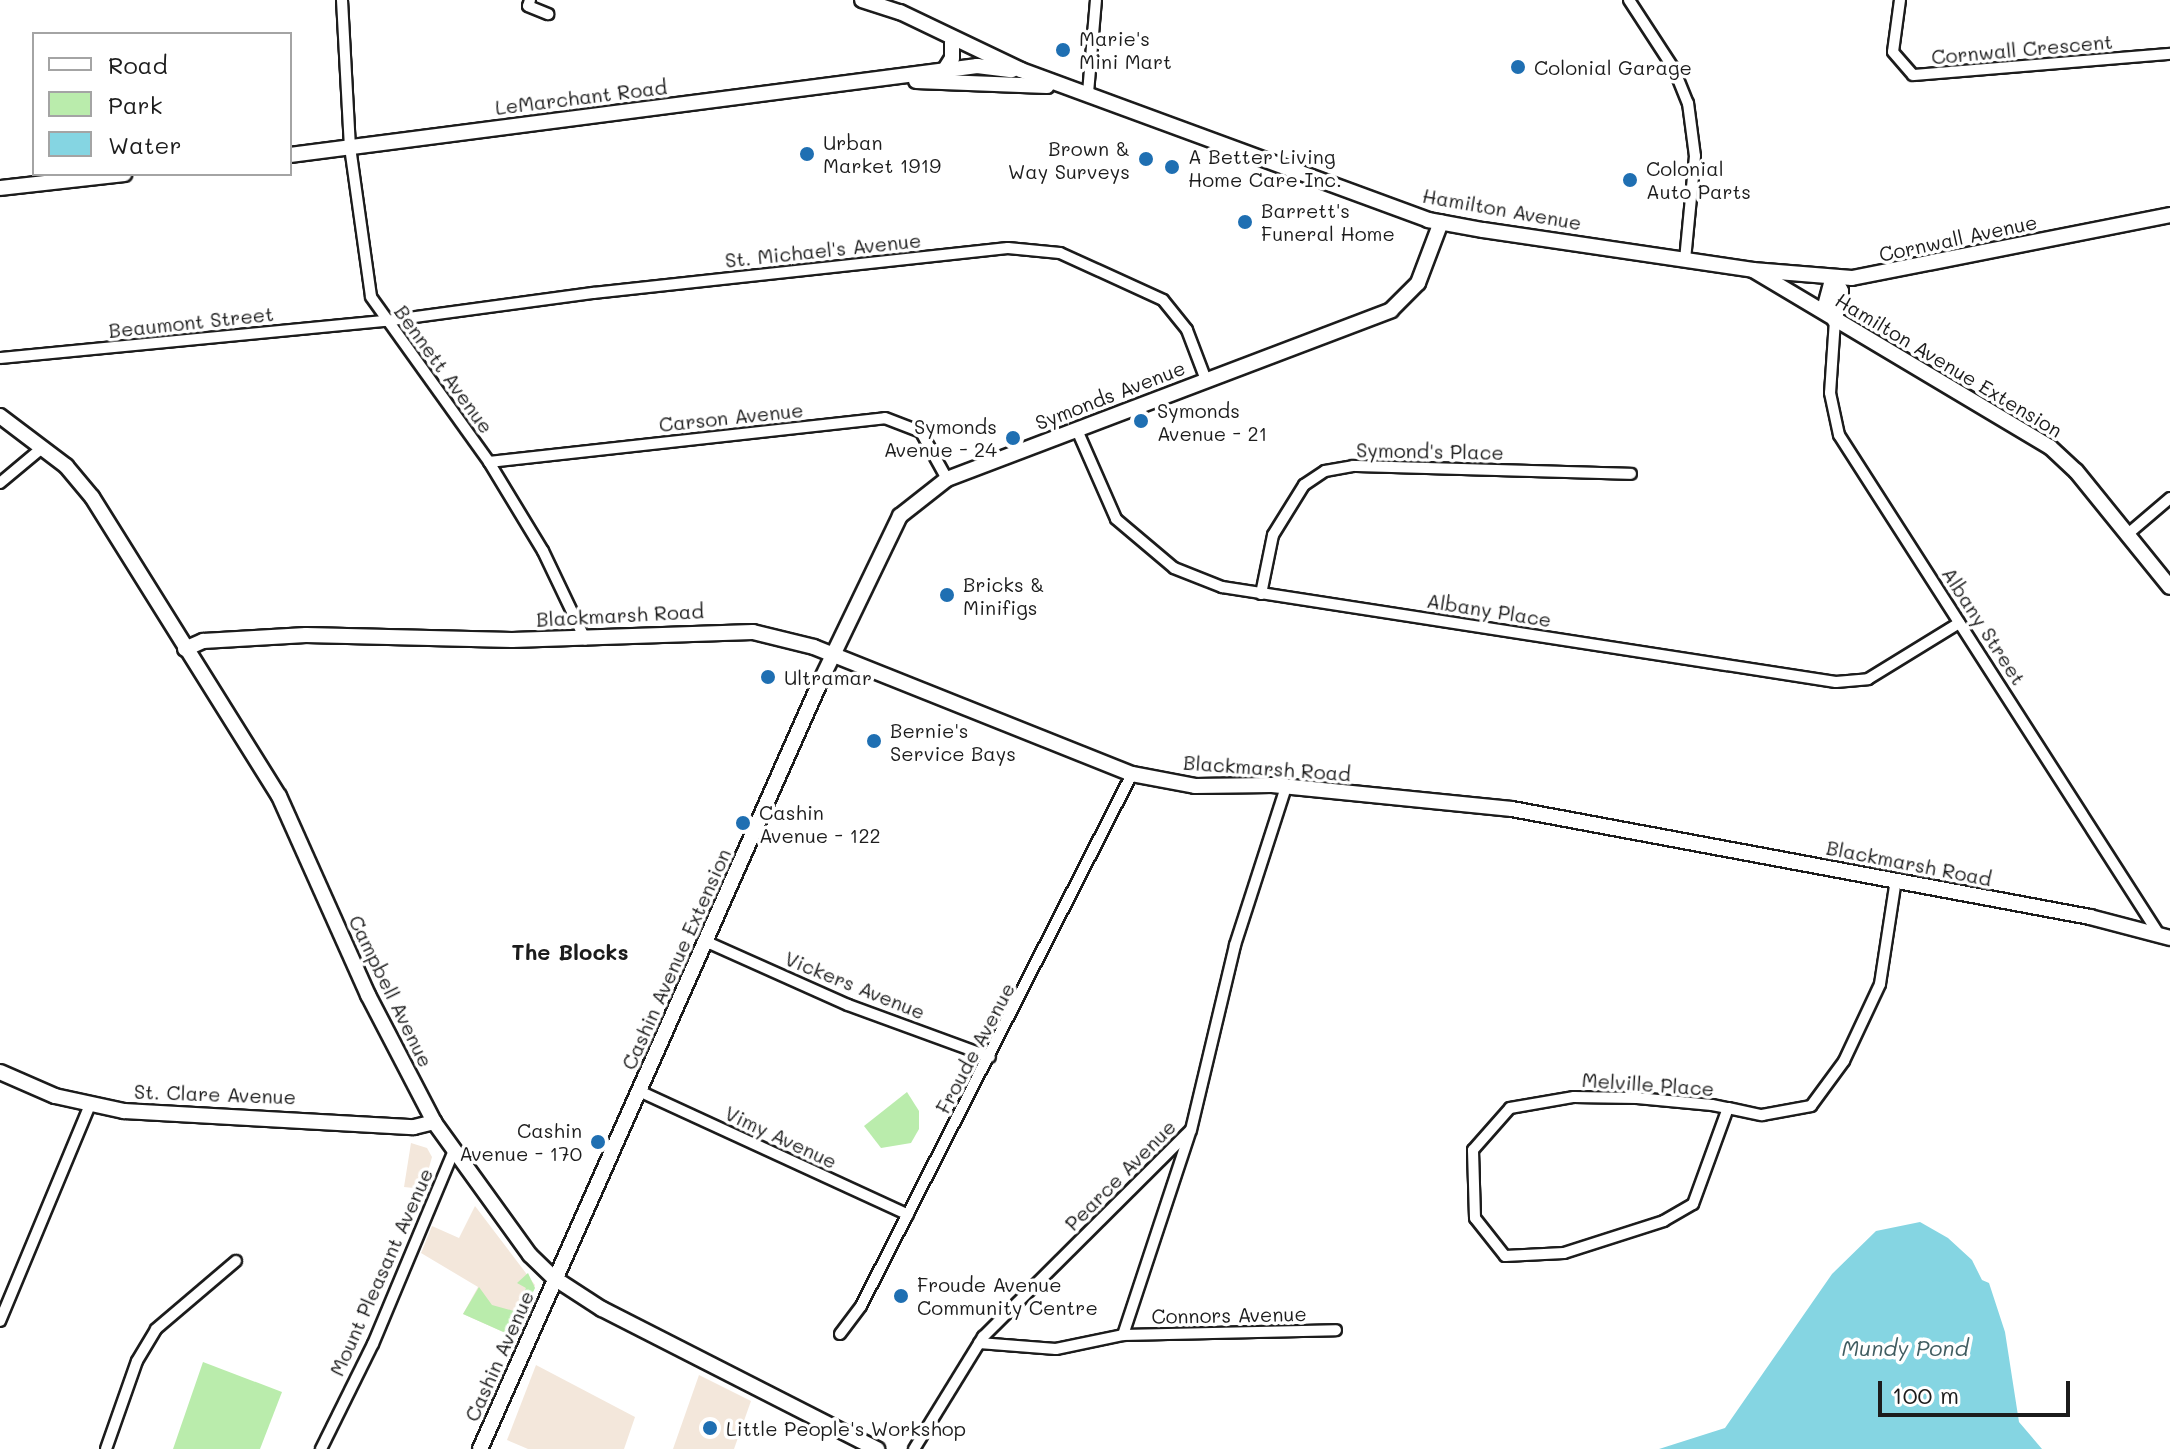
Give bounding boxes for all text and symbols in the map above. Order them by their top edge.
place label: Marie's Mini Mart [1079,26,1172,73]
street label: Cornwall Crescent [1930,29,2114,69]
legend [32,32,292,176]
marker: Marie's Mini Mart [1054,41,1072,59]
text: Road [108,49,168,80]
place label: Colonial Garage [1534,55,1692,79]
marker: Colonial Garage [1509,58,1527,76]
street label: LeMarchant Road [494,75,668,119]
text: Park [108,89,162,120]
text: Water [108,129,182,160]
place label: Urban Market 1919 [823,130,941,177]
place label: Brown & Way Surveys [1008,136,1130,183]
place label: A Better Living Home Care Inc. [1188,144,1342,191]
marker: Urban Market 1919 [798,145,816,163]
marker: Brown & Way Surveys [1137,150,1155,168]
place label: Colonial Auto Parts [1646,156,1751,203]
marker: A Better Living Home Care Inc. [1163,158,1181,176]
marker: Colonial Auto Parts [1621,171,1639,189]
street label: Hamilton Avenue [1421,183,1583,235]
place label: Barrett's Funeral Home [1261,198,1395,245]
street label: Cornwall Avenue [1877,210,2039,266]
marker: Barrett's Funeral Home [1236,213,1254,231]
street label: St. Michael's Avenue [724,228,922,272]
street label: Hamilton Avenue Extension [1831,288,2067,442]
street label: Bennett Avenue [389,300,499,438]
street label: Beaumont Street [107,301,275,343]
street label: Symonds Avenue [1032,355,1188,435]
street label: Carson Avenue [658,397,804,437]
place label: Symonds Avenue - 21 [1157,398,1268,445]
marker: Symonds Avenue - 21 [1132,412,1150,430]
place label: Symonds Avenue - 24 [884,414,997,461]
marker: Symonds Avenue - 24 [1004,429,1022,447]
street label: Symond's Place [1356,438,1504,464]
street label: Albany Street [1937,563,2031,689]
place label: Bricks & Minifigs [963,572,1045,619]
marker: Bricks & Minifigs [938,586,956,604]
street label: Albany Place [1425,588,1553,632]
street label: Blackmarsh Road [536,599,704,631]
place label: Ultramar [784,665,872,689]
marker: Ultramar [759,668,777,686]
place label: Bernie's Service Bays [890,718,1016,765]
marker: Bernie's Service Bays [865,732,883,750]
street label: Blackmarsh Road [1182,750,1352,786]
place label: Cashin Avenue - 122 [759,800,881,847]
marker: Cashin Avenue - 122 [734,814,752,832]
street label: Blackmarsh Road [1824,835,1994,891]
street label: Cashin Avenue Extension [616,845,736,1073]
street label: Campbell Avenue [344,911,438,1071]
district label: The Blocks [511,939,629,965]
street label: Vickers Avenue [781,946,929,1024]
street label: Froude Avenue [930,978,1020,1118]
street label: Melville Place [1581,1067,1715,1101]
street label: St. Clare Avenue [134,1079,296,1109]
street label: Vimy Avenue [721,1101,841,1173]
street label: Pearce Avenue [1060,1115,1180,1235]
place label: Cashin Avenue - 170 [459,1118,582,1165]
marker: Cashin Avenue - 170 [589,1133,607,1151]
street label: Mount Pleasant Avenue [324,1164,438,1380]
place label: Froude Avenue Community Centre [917,1272,1098,1319]
street label: Cashin Avenue [459,1287,539,1425]
marker: Froude Avenue Community Centre [892,1287,910,1305]
street label: Connors Avenue [1151,1302,1307,1328]
water label: Mundy Pond [1842,1335,1968,1361]
scale bar [1882,1365,2074,1415]
text: 100 m [1892,1379,1959,1410]
place label: Little People's Workshop [726,1416,966,1440]
marker: Little People's Workshop [701,1419,719,1437]

